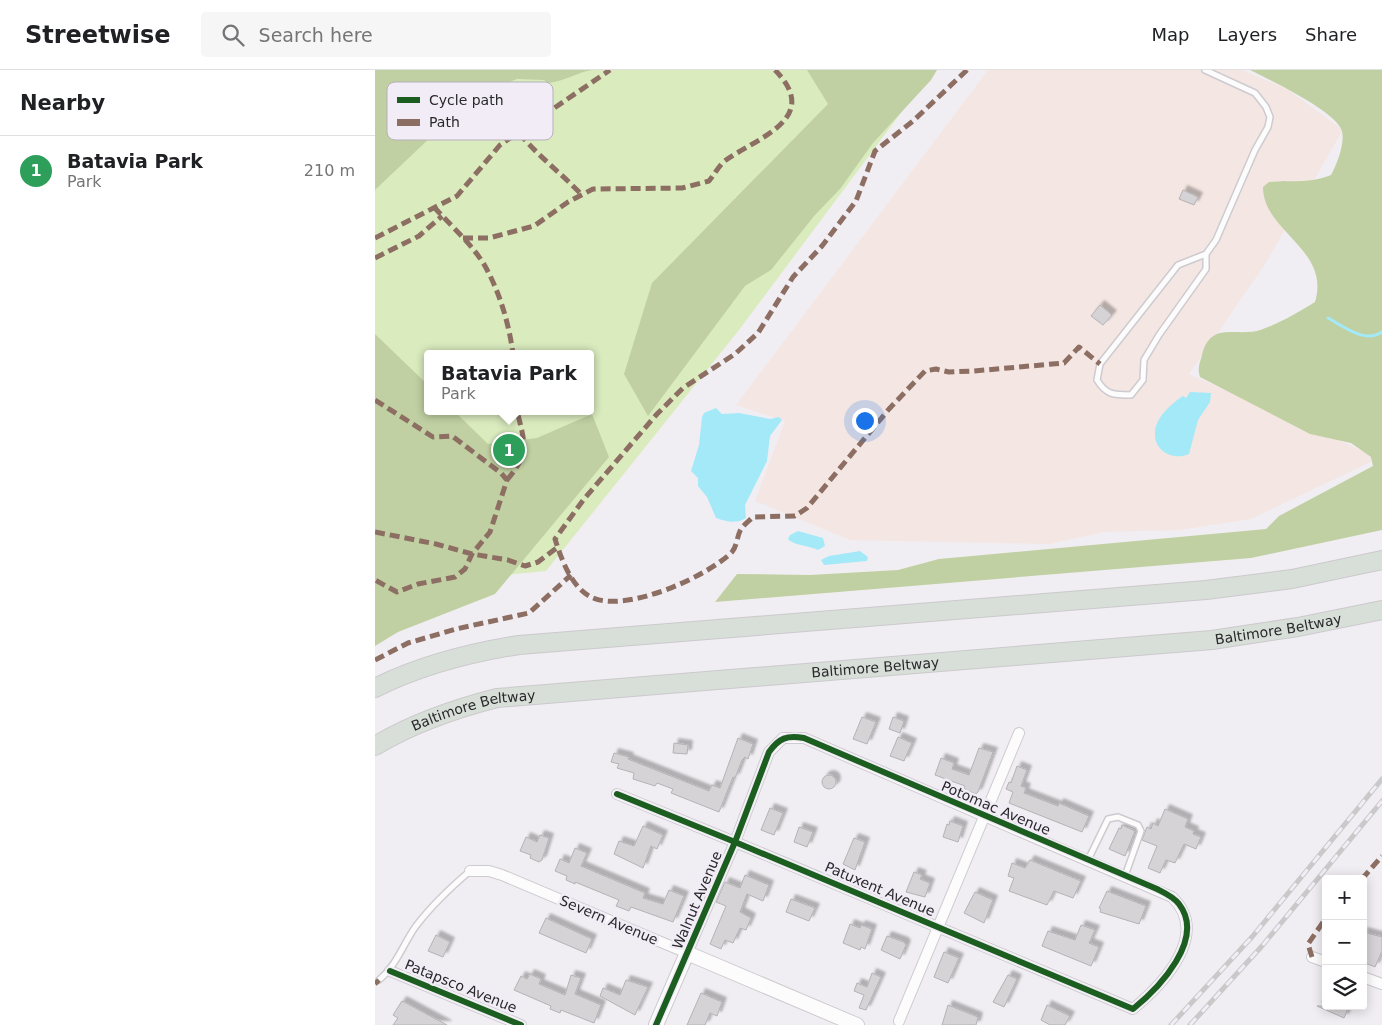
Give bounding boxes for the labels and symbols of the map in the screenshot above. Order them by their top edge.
legend [387,82,553,140]
text: Cycle path [429,92,504,108]
text: Path [429,114,460,130]
your location [852,408,878,434]
pin: 1 [493,431,525,469]
street label: Baltimore Beltway [1214,610,1343,647]
street label: Baltimore Beltway [811,654,940,680]
street label: Baltimore Beltway [409,687,536,734]
street label: Potomac Avenue [939,778,1053,838]
street label: Walnut Avenue [669,848,725,952]
street label: Patuxent Avenue [823,859,937,919]
street label: Severn Avenue [557,892,661,948]
street label: Patapsco Avenue [403,956,519,1016]

